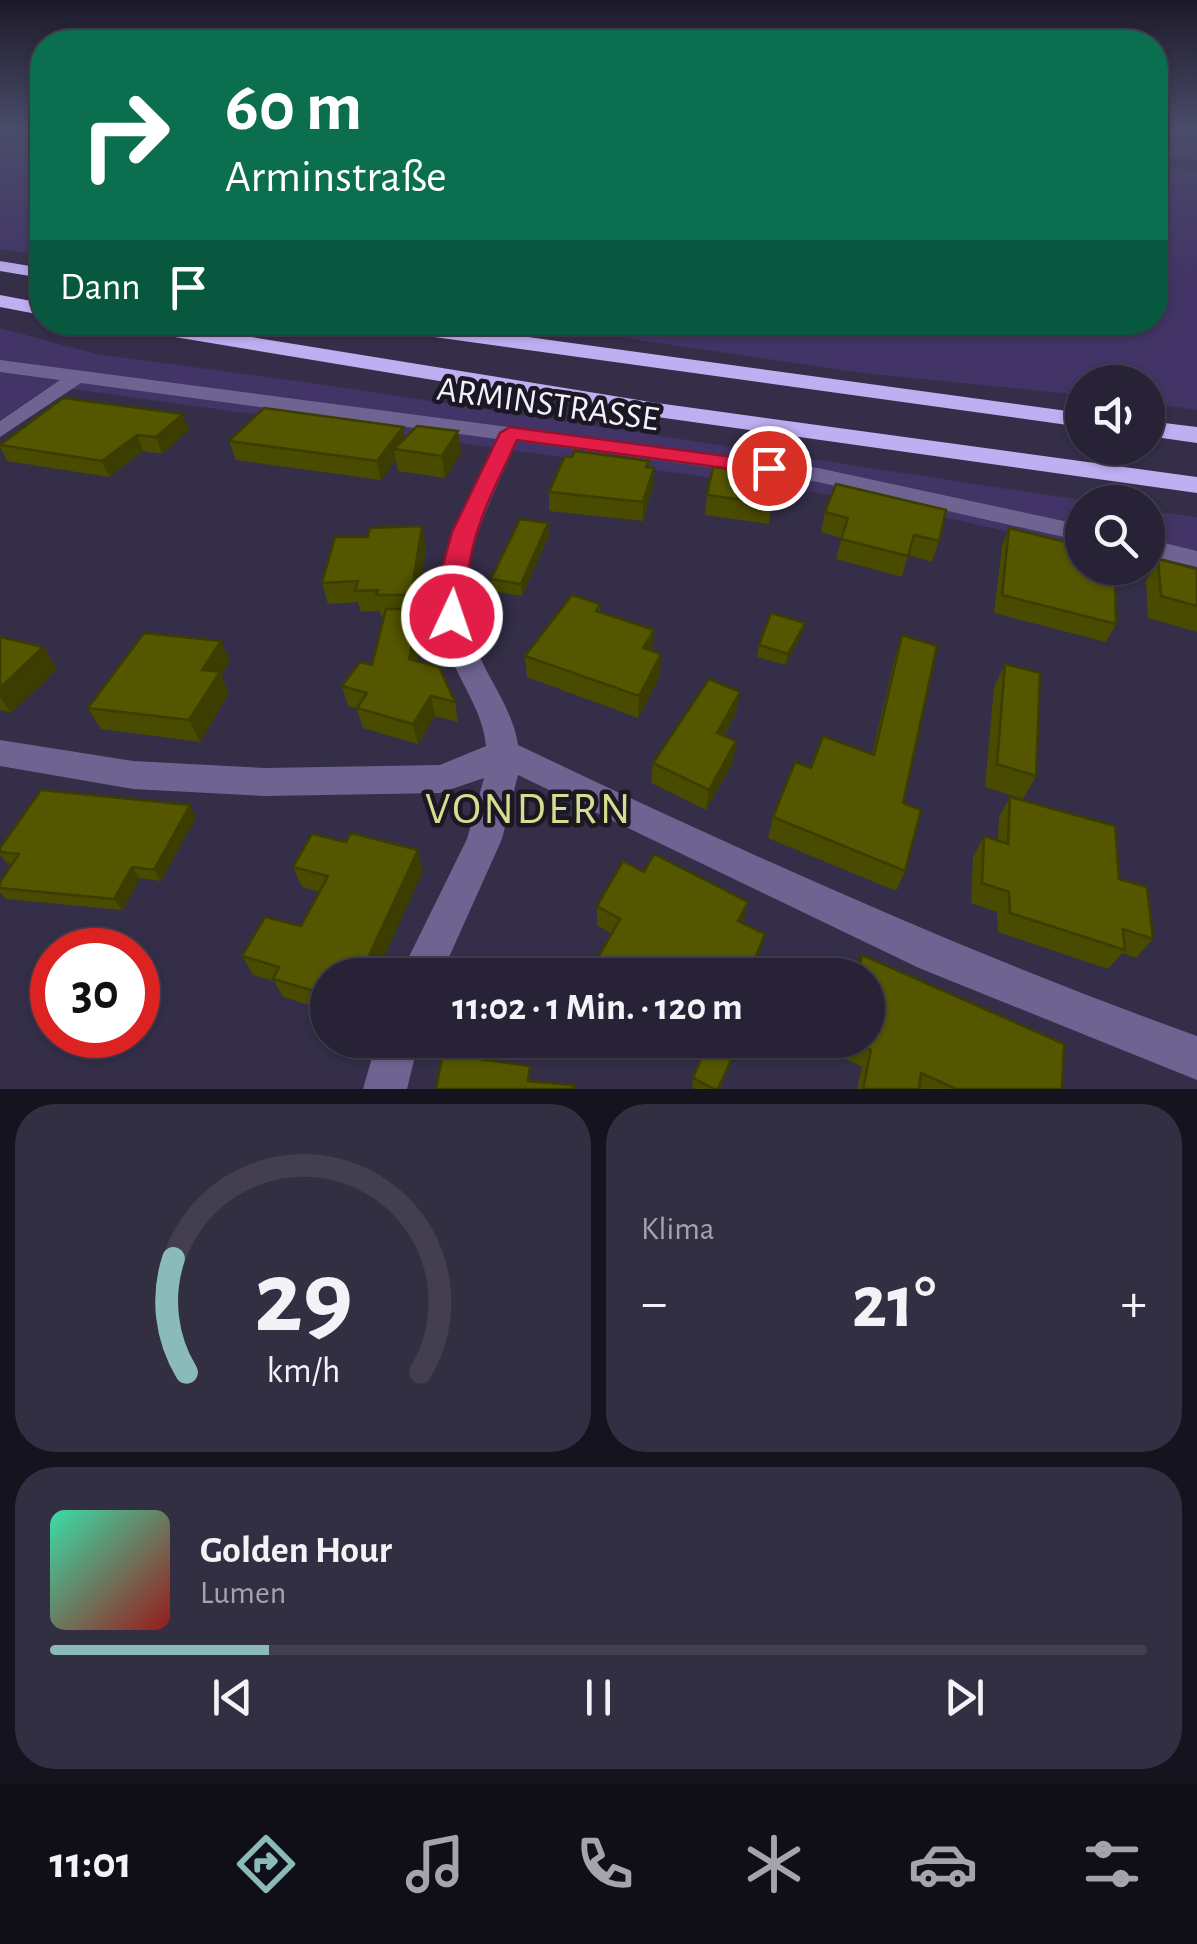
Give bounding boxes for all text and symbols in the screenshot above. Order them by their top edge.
icon: right [60,70,190,200]
text: 60 m [225,73,362,143]
text: Arminstraße [225,155,447,200]
icon: arrive [161,260,216,315]
text: Dann [60,269,141,307]
map controls [1065,365,1165,585]
button: sound [1065,365,1165,465]
street label: ARMINSTRASSE [435,372,661,437]
pin [727,426,812,511]
icon: arrive [742,441,797,496]
button: search [1065,485,1165,585]
position arrow [400,564,504,668]
district label: VONDERN [425,787,633,832]
speed limit sign: 30 [30,928,160,1058]
text: 11:02 · 1 Min. · 120 m [452,989,743,1027]
text: Klima [641,1213,715,1245]
text: 29 [253,1247,353,1351]
text: 21° [852,1266,936,1341]
text: − [641,1276,667,1331]
text: + [1121,1276,1147,1331]
text: km/h [266,1353,340,1389]
text: Golden Hour [200,1532,392,1570]
text: Lumen [200,1577,286,1609]
icon: previous [205,1670,260,1725]
icon: pause [571,1670,626,1725]
icon: next [937,1670,992,1725]
icon: directions [231,1829,301,1899]
icon: music [400,1829,470,1899]
icon: phone [570,1829,640,1899]
icon: climate [739,1829,809,1899]
icon: car [908,1829,978,1899]
icon: filters [1077,1829,1147,1899]
text: 11:01 [50,1841,132,1886]

